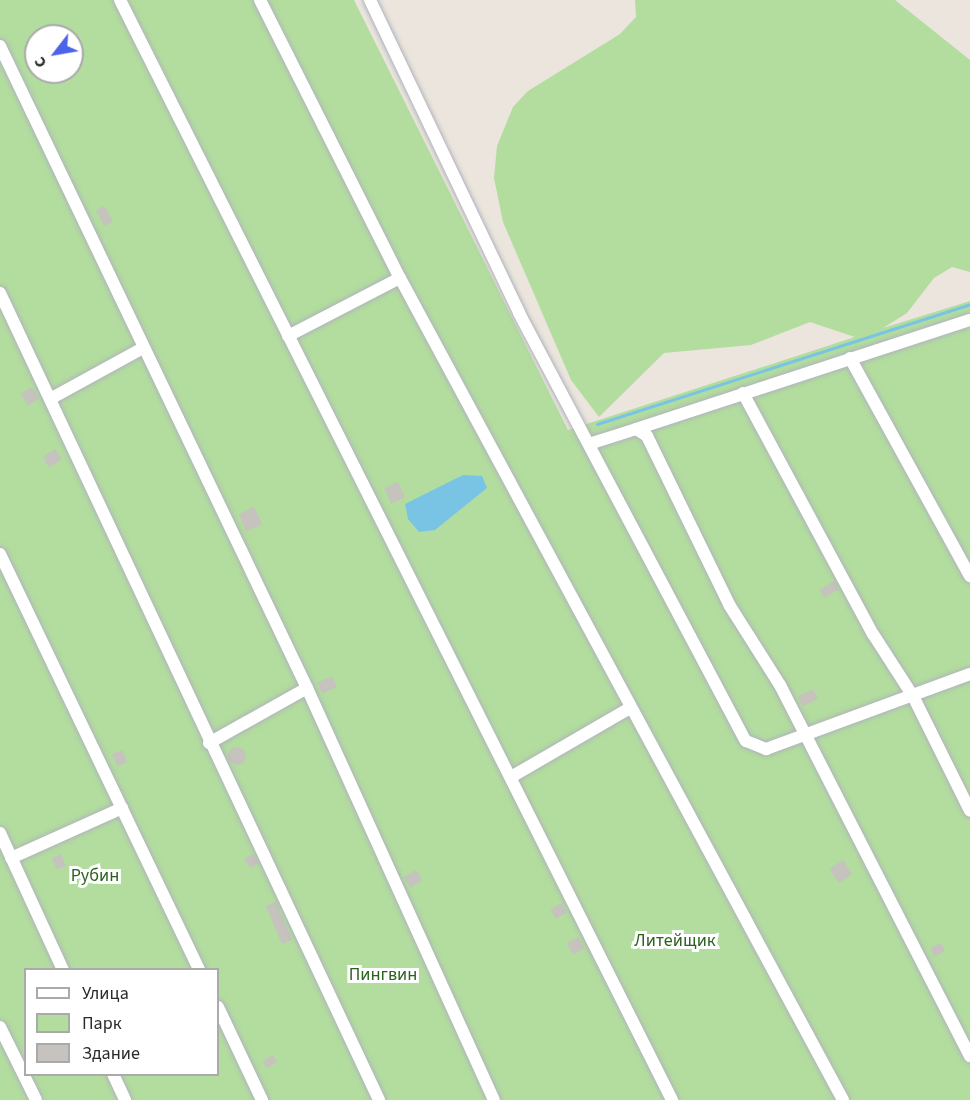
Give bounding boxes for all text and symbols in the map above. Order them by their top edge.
north arrow [24,24,84,84]
text: С [28,53,52,72]
park label: Рубин [71,865,119,887]
park label: Литейщик [634,930,716,952]
park label: Пингвин [349,964,417,986]
legend [24,968,219,1076]
text: Улица [82,981,129,1006]
text: Парк [82,1011,122,1036]
text: Здание [82,1041,140,1066]

